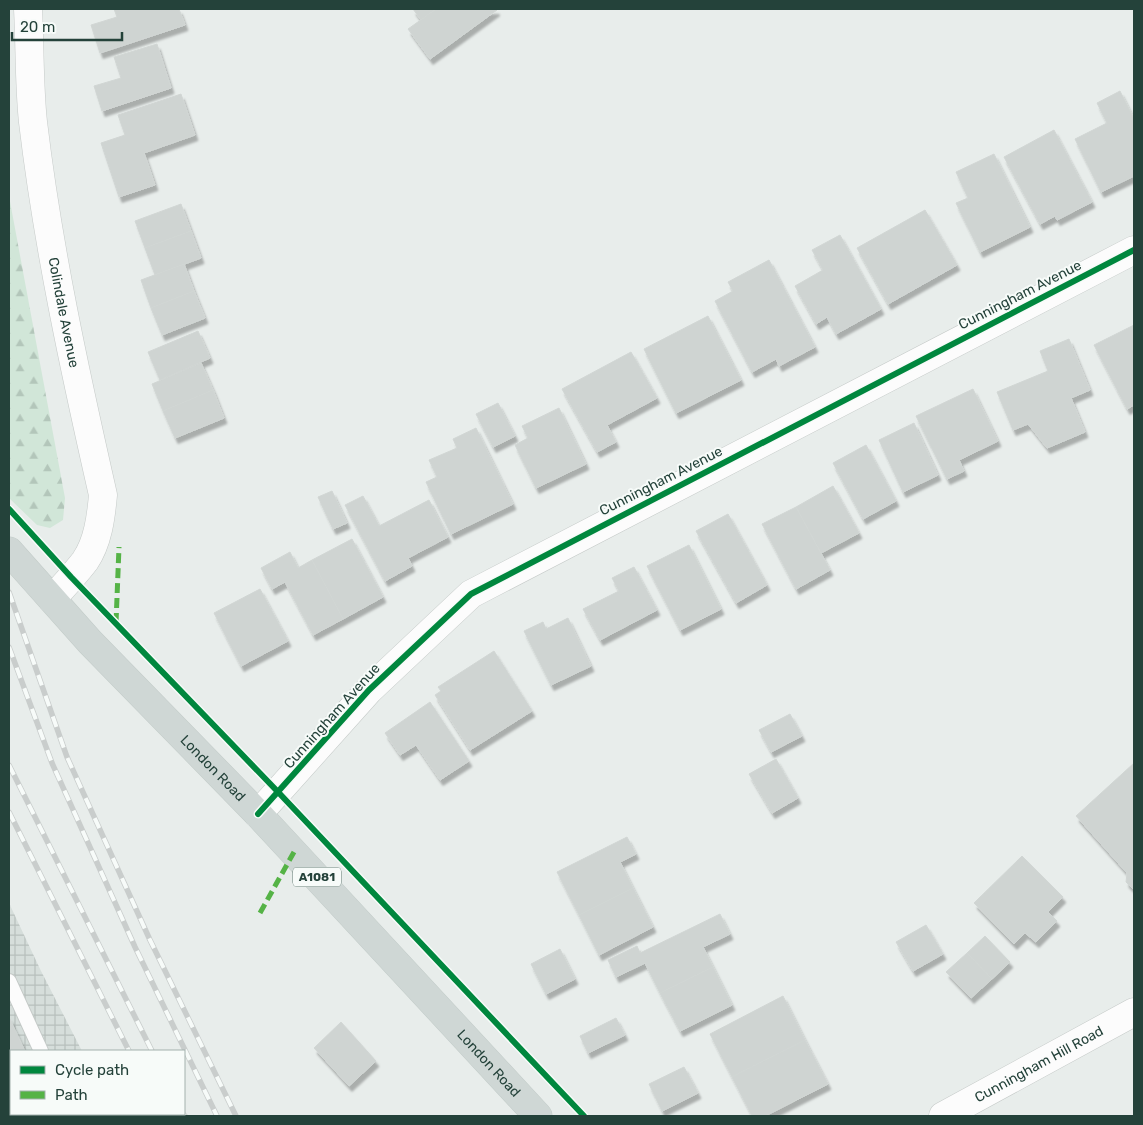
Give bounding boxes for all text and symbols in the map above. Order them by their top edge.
scale bar [12,10,122,42]
text: 20 m [20,18,55,36]
street label: Colindale Avenue [45,256,83,369]
street label: Cunningham Avenue [956,257,1084,333]
street label: Cunningham Avenue [597,443,725,519]
street label: Cunningham Avenue [280,660,384,772]
street label: London Road [177,731,249,805]
road number: A1081 [293,868,341,886]
street label: Cunningham Hill Road [971,1022,1106,1106]
street label: London Road [454,1026,524,1100]
legend [10,1050,185,1115]
text: Cycle path [55,1061,129,1079]
text: Path [55,1086,88,1104]

